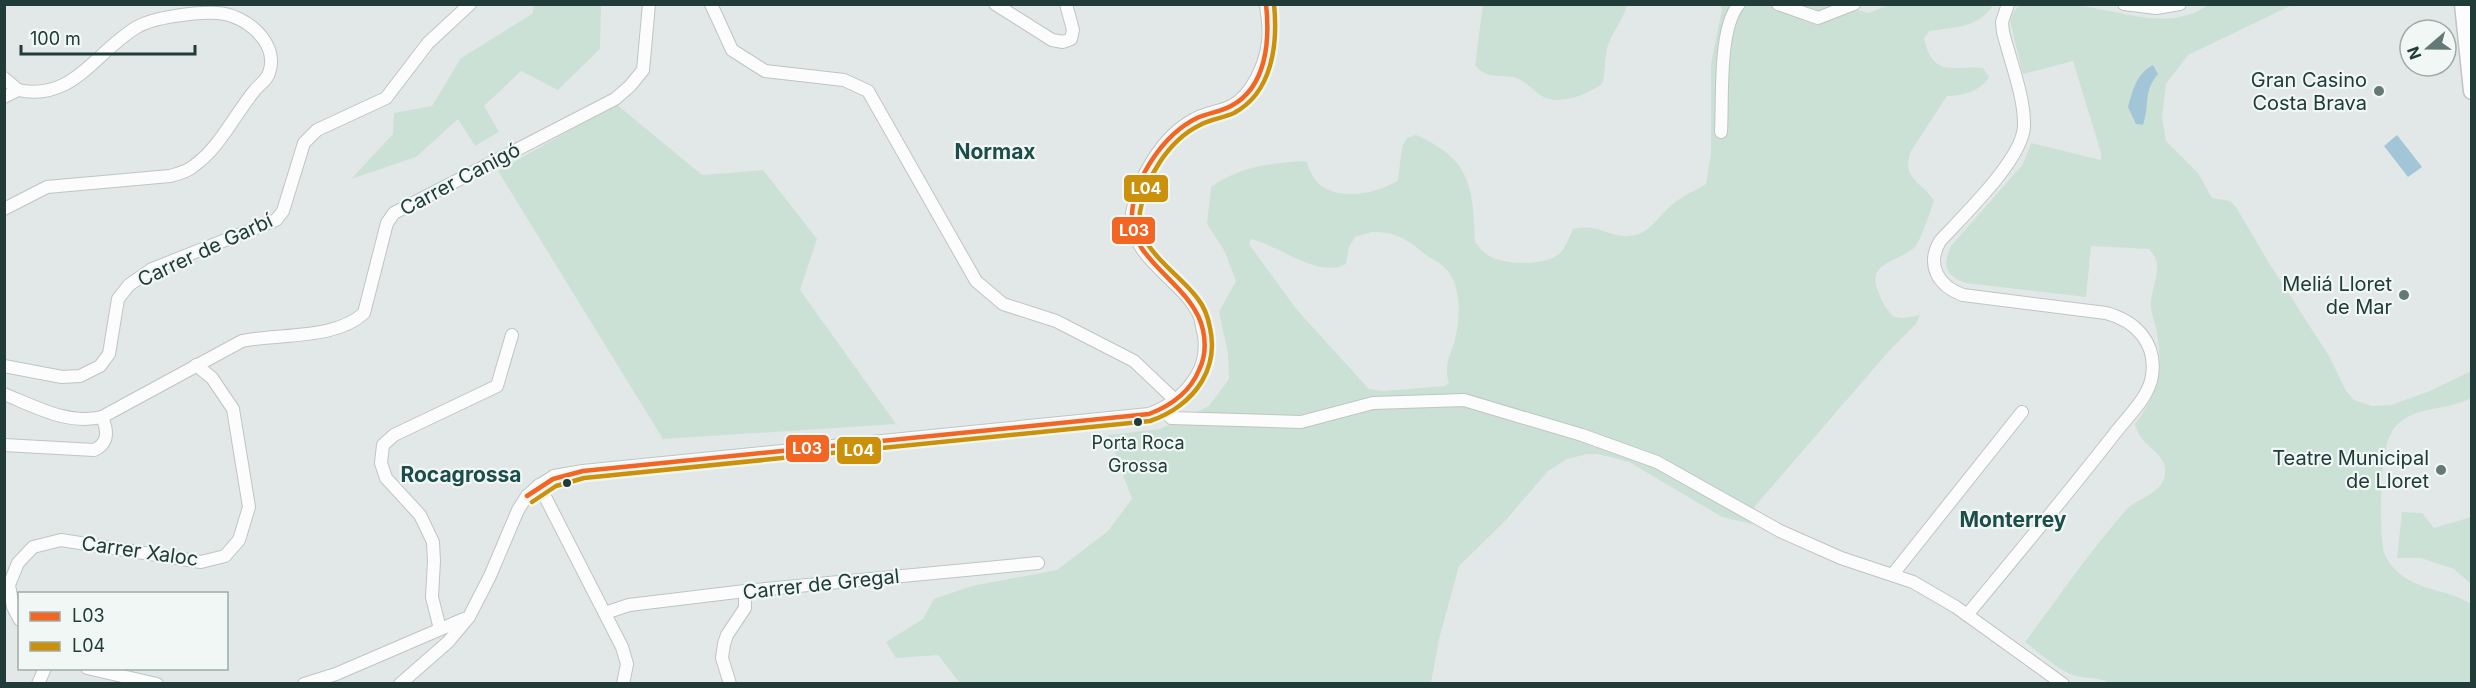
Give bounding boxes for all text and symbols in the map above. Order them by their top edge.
scale bar [21,18,195,56]
north arrow [2398,18,2458,78]
text: 100 m [30,28,81,49]
text: N [2402,44,2425,62]
place label: Gran Casino Costa Brava [2251,68,2367,115]
marker: Gran Casino Costa Brava [2372,84,2386,98]
street label: Carrer Canigó [396,137,524,221]
district label: Normax [954,139,1036,164]
line badge: L04 [1123,174,1169,203]
text: L04 [1131,178,1162,198]
street label: Carrer de Garbí [134,208,277,292]
line badge: L03 [1111,216,1156,245]
text: L03 [1119,220,1149,240]
place label: Meliá Lloret de Mar [2282,272,2392,319]
marker: Meliá Lloret de Mar [2397,288,2411,302]
marker: Porta Roca Grossa [1132,416,1144,428]
place label: Porta Roca Grossa [1091,432,1185,476]
line badge: L03 [785,434,830,463]
line badge: L04 [836,436,882,465]
text: L03 [792,438,822,458]
text: L04 [844,440,875,460]
place label: Teatre Municipal de Lloret [2272,446,2429,493]
district label: Rocagrossa [400,462,522,487]
marker: Teatre Municipal de Lloret [2434,463,2448,477]
unlabelled marker [561,477,573,489]
district label: Monterrey [1959,507,2067,532]
street label: Carrer Xaloc [80,531,200,571]
street label: Carrer de Gregal [742,564,900,604]
legend [18,592,228,670]
text: L03 [72,605,105,626]
text: L04 [72,635,105,656]

